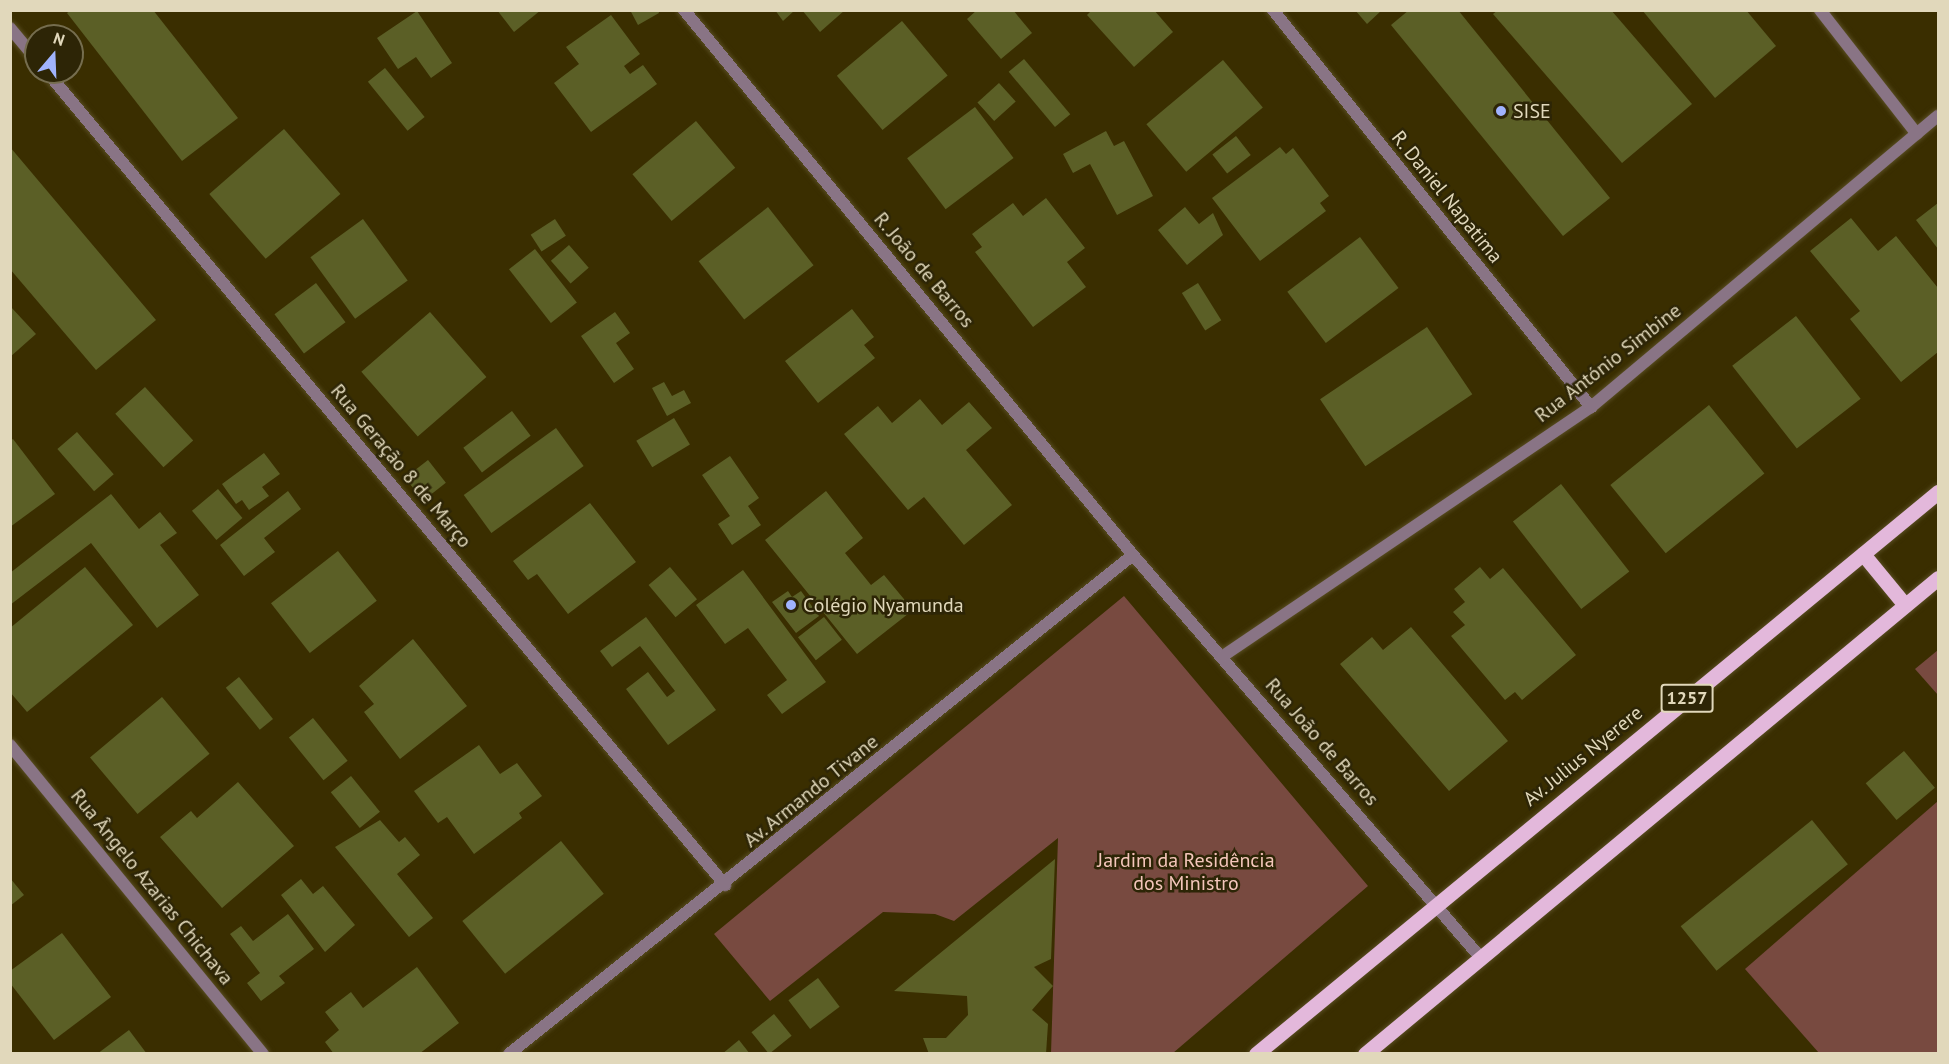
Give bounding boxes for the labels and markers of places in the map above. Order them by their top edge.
place label: SISE [1513,99,1551,123]
marker: SISE [1494,104,1508,118]
place label: Colégio Nyamunda [803,593,964,617]
marker: Colégio Nyamunda [784,598,798,612]

